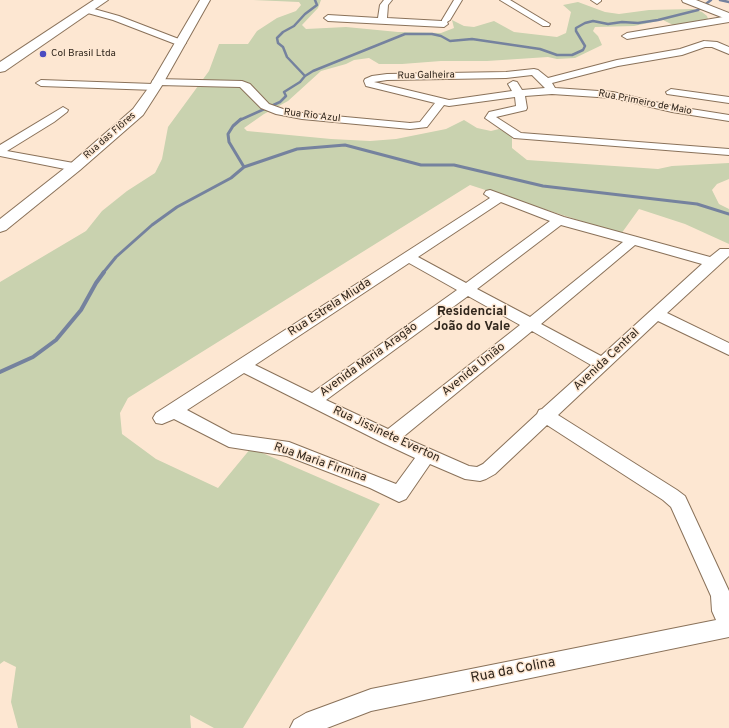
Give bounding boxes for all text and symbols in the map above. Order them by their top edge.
place label: Col Brasil Ltda [51,48,116,60]
marker: Col Brasil Ltda [38,49,48,59]
street label: Rua Galheira [397,70,455,82]
street label: Rua Primeiro de Maio [597,88,693,118]
street label: Rua Rio Azul [283,107,341,125]
street label: Rua das Flôres [81,110,139,162]
street label: Rua Estrela Miuda [286,276,374,340]
district label: Residencial João do Vale [434,304,510,335]
street label: Avenida Maria Aragão [317,320,421,400]
street label: Avenida Central [571,326,643,394]
street label: Avenida União [440,340,508,400]
street label: Rua Jissinete Everton [330,404,442,466]
street label: Rua Maria Firmina [272,440,368,486]
street label: Rua da Colina [469,655,557,687]

